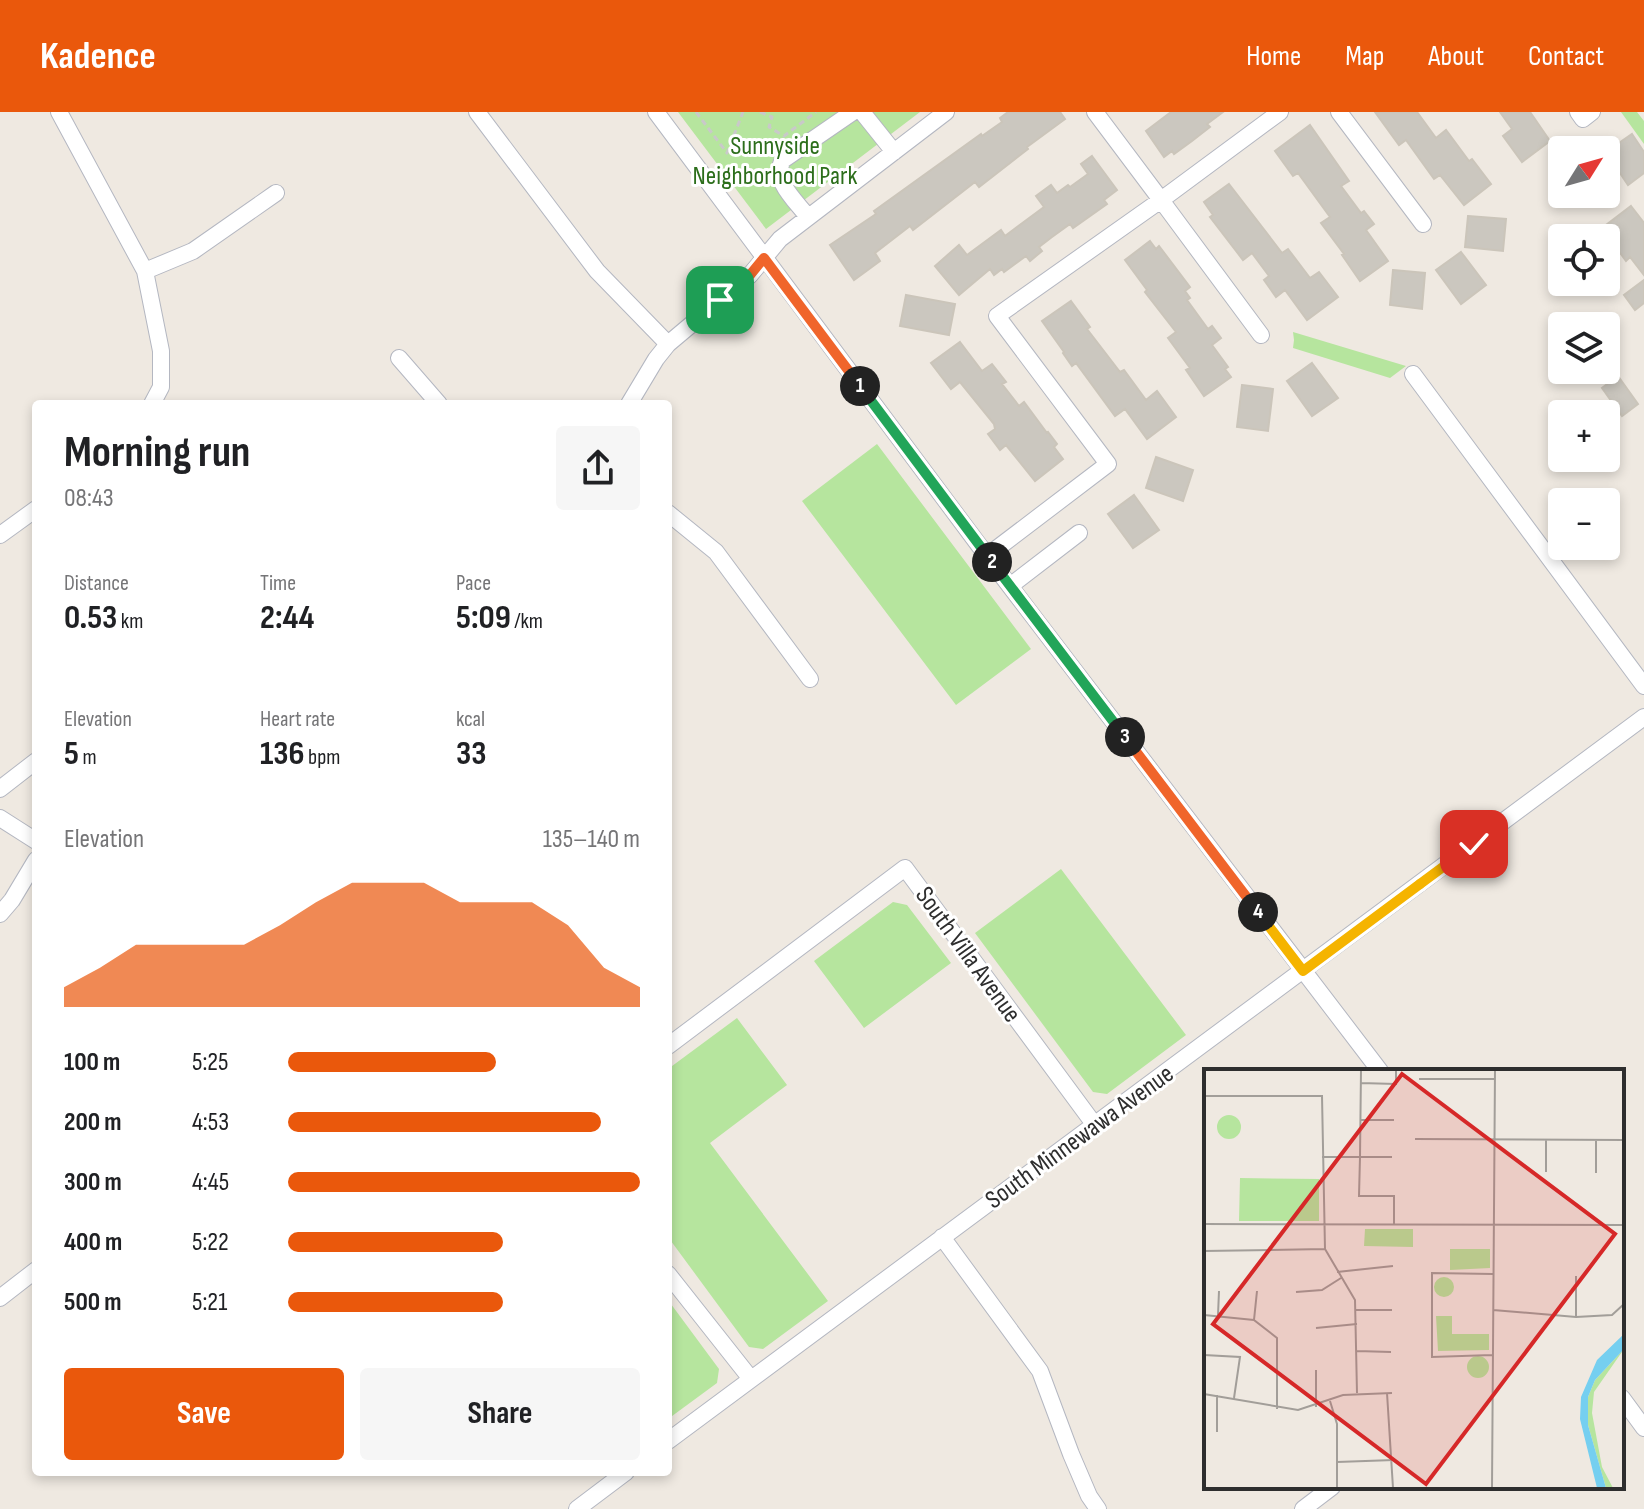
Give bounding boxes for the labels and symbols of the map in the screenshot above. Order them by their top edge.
park label: Sunnyside Neighborhood Park [693,131,857,192]
north arrow [1548,136,1620,208]
pin [686,266,754,334]
pin: 1 [840,366,880,406]
pin: 2 [972,542,1012,582]
pin: 3 [1105,717,1145,757]
pin [1440,810,1508,878]
street label: South Villa Avenue [908,881,1027,1029]
pin: 4 [1238,892,1278,932]
street label: South Minnewawa Avenue [980,1059,1180,1216]
inset map [1204,1069,1624,1489]

